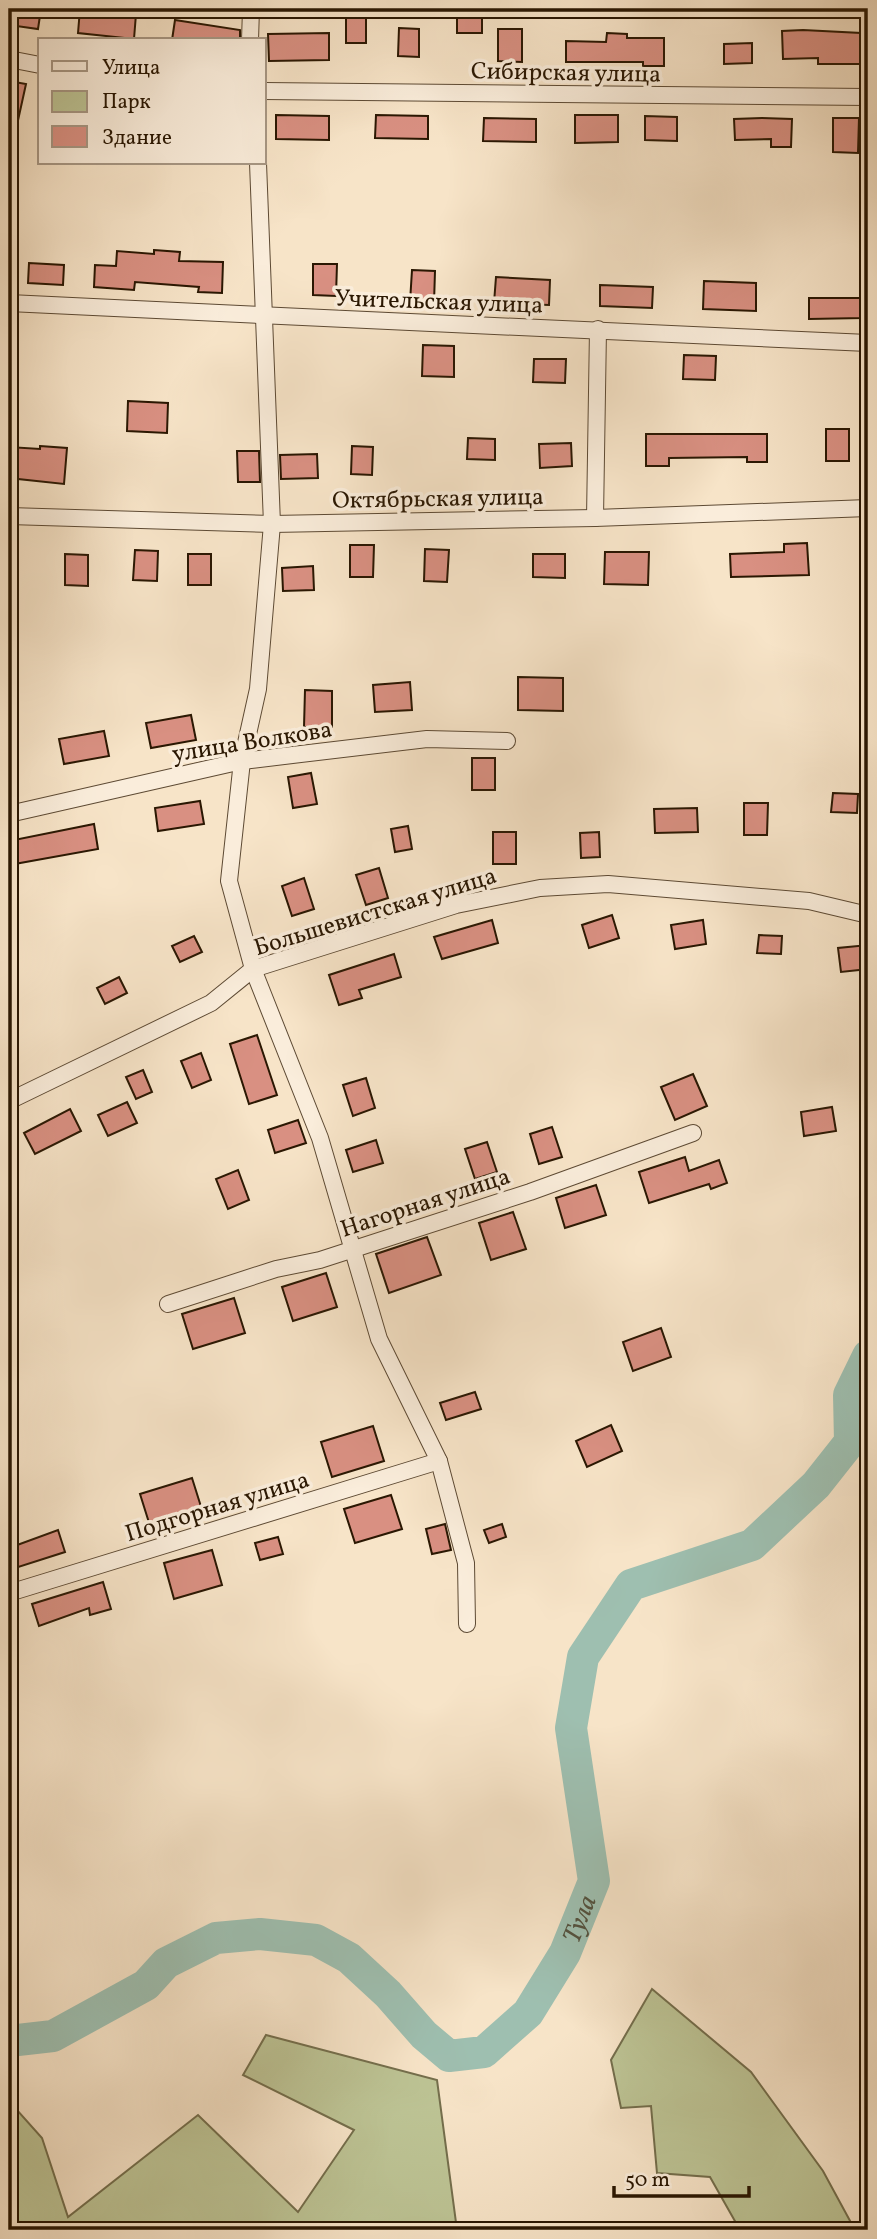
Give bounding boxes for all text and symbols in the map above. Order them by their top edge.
legend [38,38,266,164]
text: Улица [102,54,160,83]
street label: Сибирская улица [471,55,661,93]
text: Парк [102,88,151,117]
text: Здание [102,124,172,153]
street label: Учительская улица [334,282,544,324]
street label: Октябрьская улица [332,481,544,519]
street label: улица Волкова [170,714,335,772]
street label: Большевистская улица [250,860,501,966]
street label: Нагорная улица [336,1160,515,1247]
street label: Подгорная улица [121,1464,314,1552]
water label: Тула [555,1890,607,1949]
scale bar [614,2155,749,2199]
text: 50 m [625,2166,670,2195]

